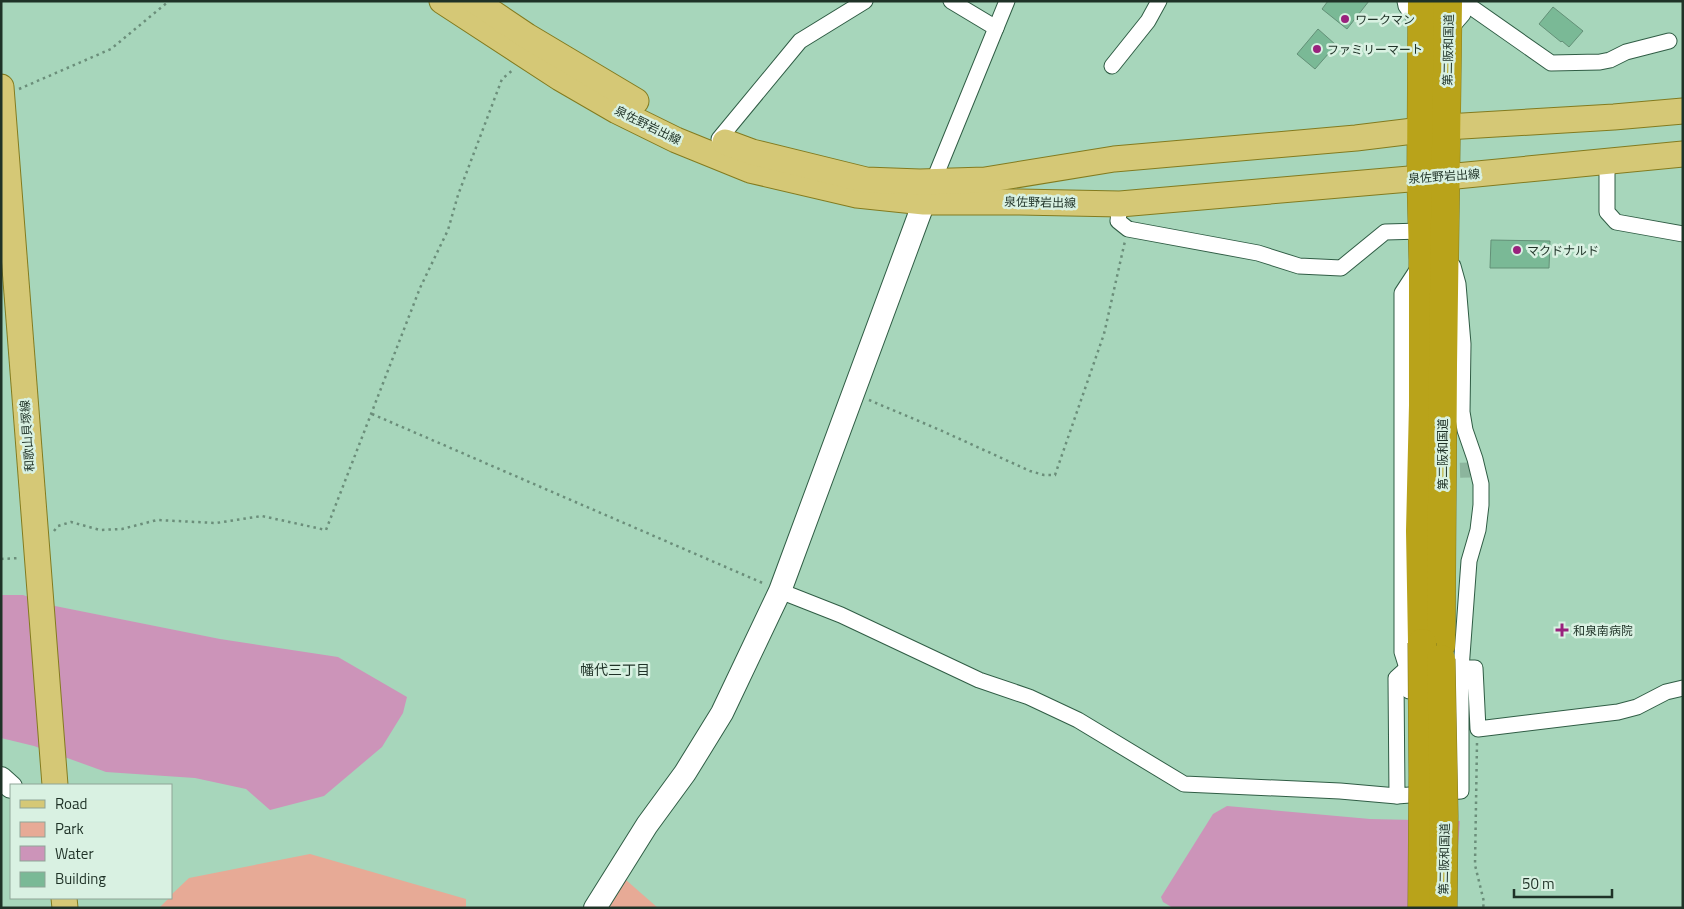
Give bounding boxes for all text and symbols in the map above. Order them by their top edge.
place label: ワークマン [1355,10,1415,29]
marker: ワークマン [1339,13,1351,25]
street label: 第二阪和国道 [1438,14,1458,86]
place label: ファミリーマート [1327,40,1423,59]
marker: ファミリーマート [1311,43,1323,55]
street label: 泉佐野岩出線 [611,101,685,149]
street label: 泉佐野岩出線 [1407,164,1481,188]
street label: 泉佐野岩出線 [1004,192,1076,212]
place label: マクドナルド [1527,241,1599,260]
marker: マクドナルド [1511,244,1523,256]
street label: 和歌山貝塚線 [15,399,39,473]
street label: 第二阪和国道 [1433,418,1452,490]
place label: 和泉南病院 [1573,621,1633,640]
marker: 和泉南病院 [1555,623,1569,637]
district label: 幡代三丁目 [580,659,650,680]
legend [10,784,172,899]
text: Road [55,792,87,815]
text: Park [55,817,84,840]
street label: 第二阪和国道 [1434,823,1454,895]
text: Water [55,842,94,865]
scale bar [1514,866,1612,898]
text: Building [55,867,106,890]
text: 50 m [1522,872,1555,895]

